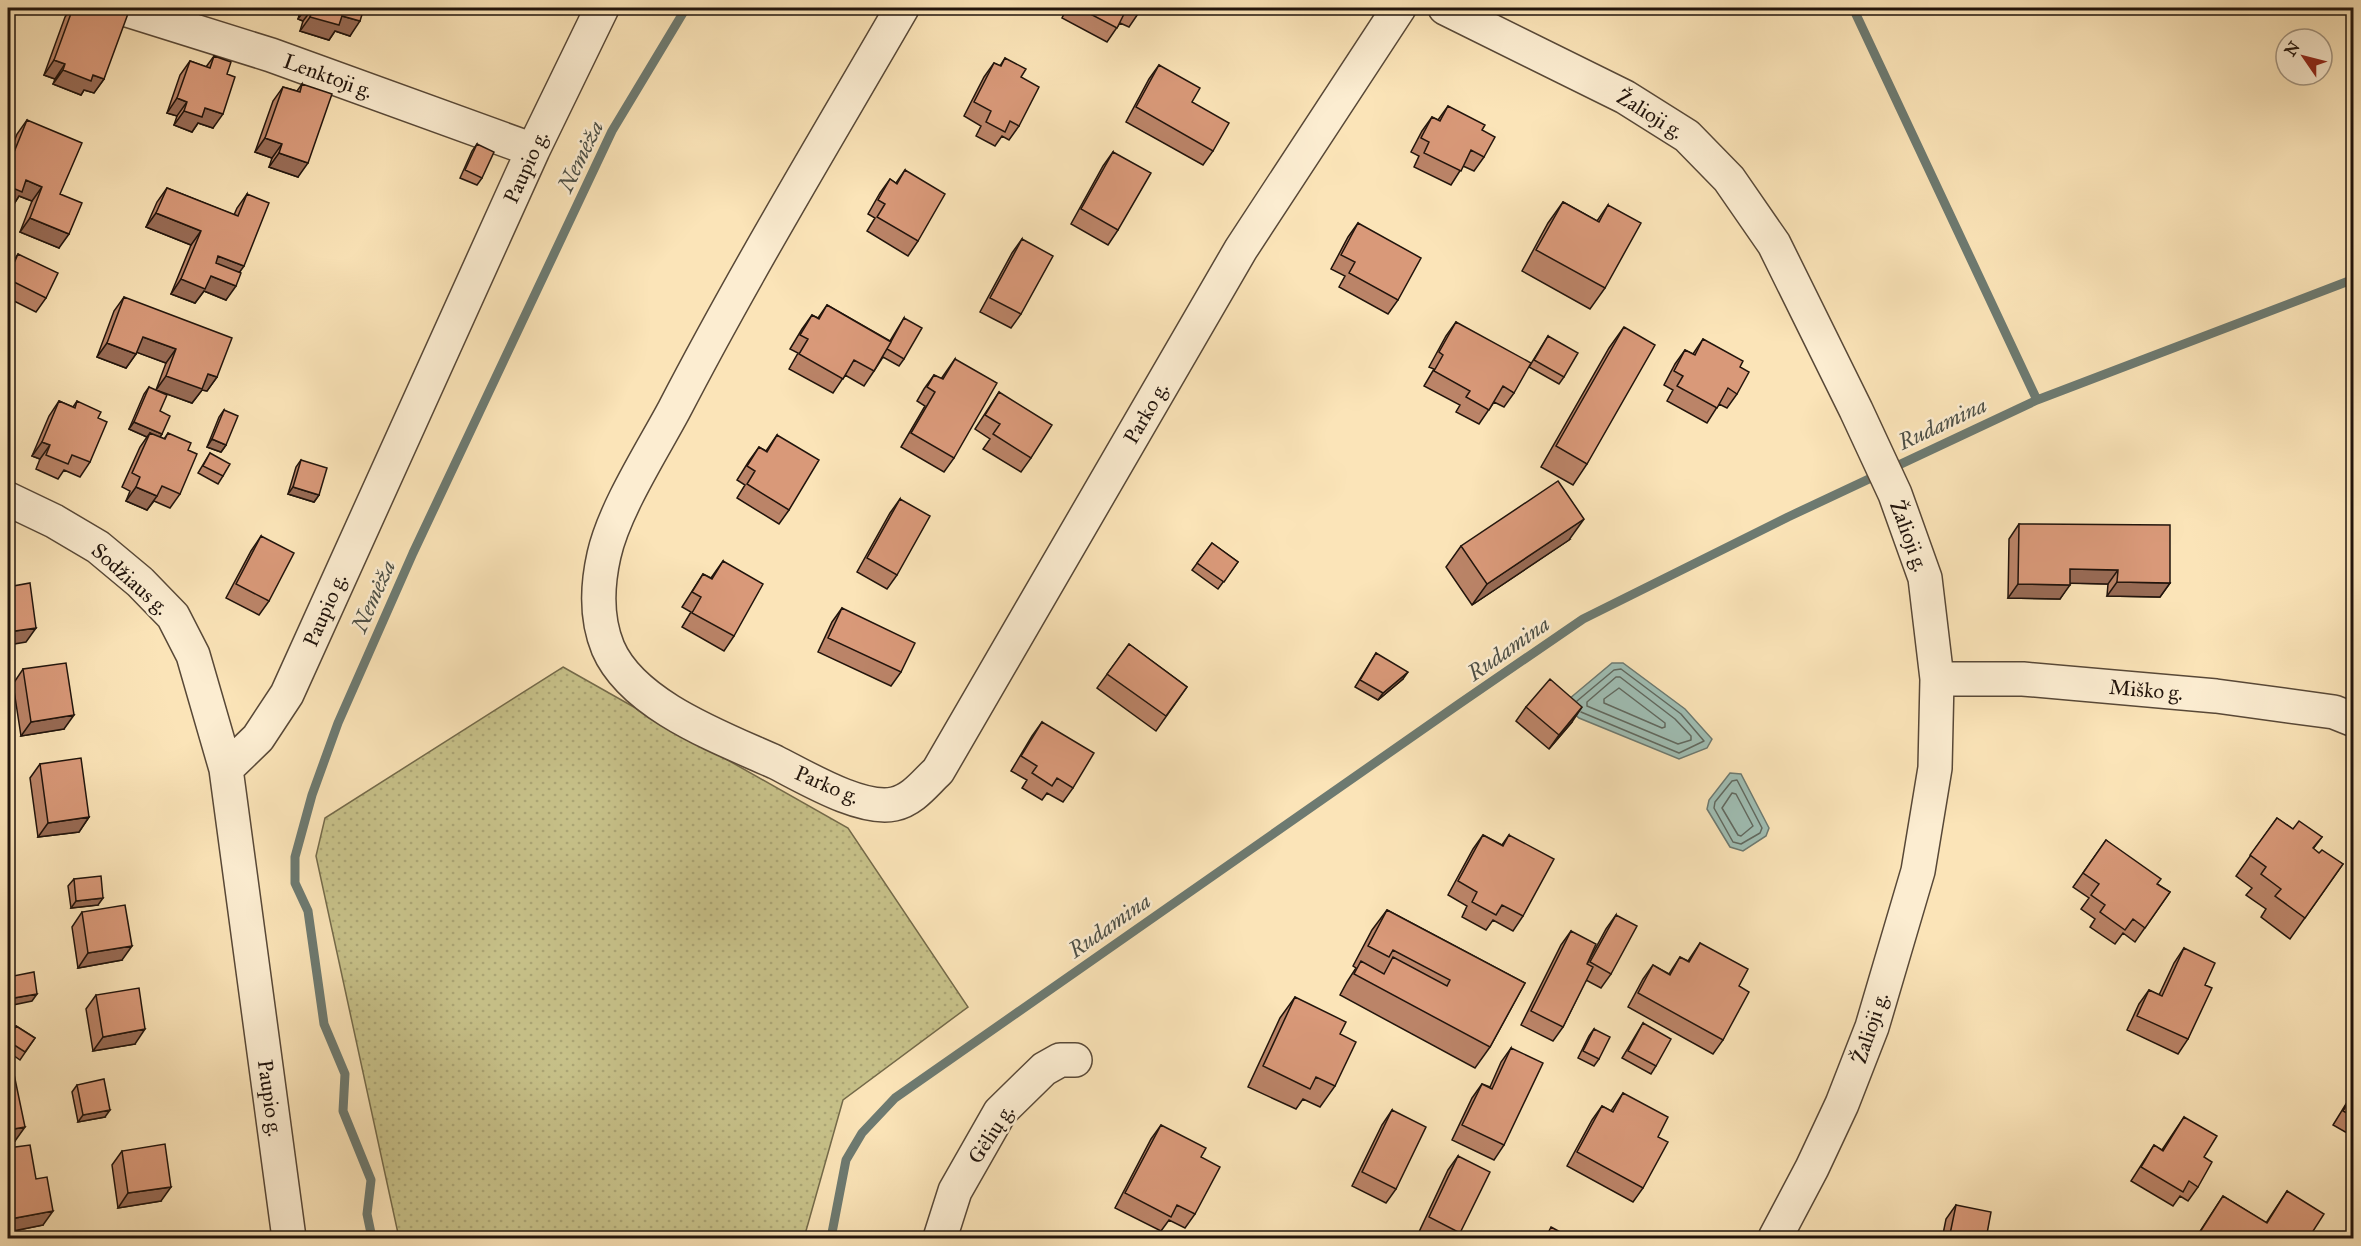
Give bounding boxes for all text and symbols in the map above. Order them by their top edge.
north arrow [2274,27,2334,87]
text: N [2280,37,2304,60]
street label: Lenktoji g. [280,48,376,104]
street label: Žalioji g. [1612,83,1689,145]
water label: Nemėža [551,116,609,198]
street label: Paupio g. [498,126,554,208]
street label: Parko g. [1118,377,1174,449]
water label: Rudamina [1893,391,1991,456]
street label: Žalioji g. [1884,497,1935,575]
street label: Sodžiaus g. [86,537,174,621]
water label: Nemėža [345,556,401,638]
street label: Paupio g. [297,569,353,651]
water label: Rudamina [1461,610,1555,687]
street label: Miško g. [2108,674,2184,706]
street label: Parko g. [791,760,863,810]
water label: Rudamina [1062,887,1156,964]
street label: Žalioji g. [1845,989,1894,1067]
street label: Paupio g. [252,1058,288,1138]
street label: Gėlių g. [962,1100,1020,1168]

